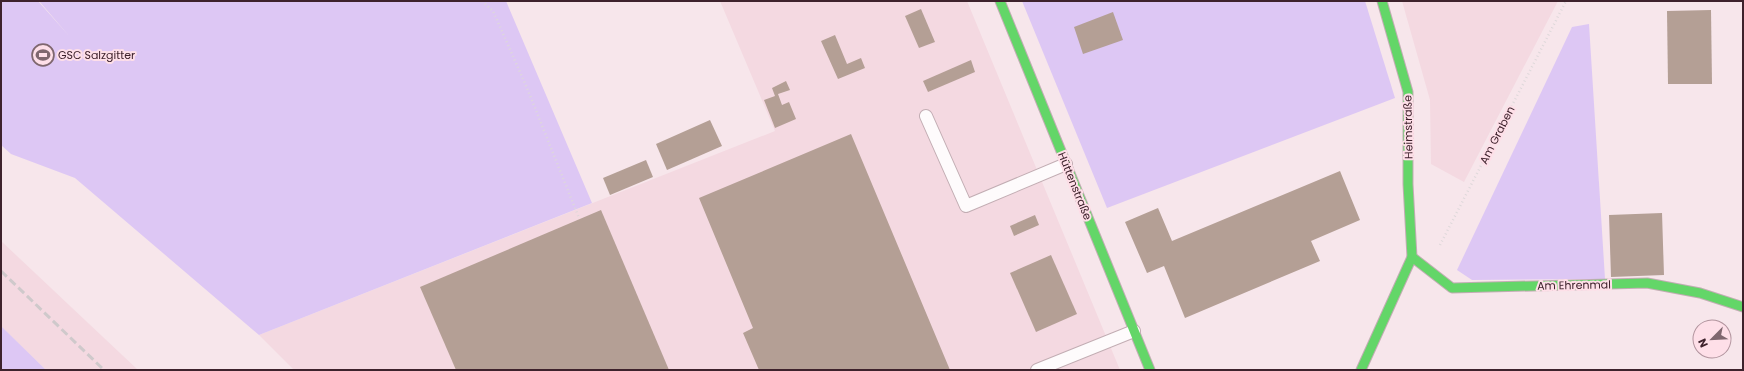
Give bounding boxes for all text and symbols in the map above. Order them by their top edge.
sports icon: GSC Salzgitter [30,42,56,68]
place label: GSC Salzgitter [58,47,135,63]
street label: Heimstraße [1399,95,1417,159]
street label: Am Graben [1476,103,1518,167]
street label: Hüttenstraße [1054,150,1096,223]
street label: Am Ehrenmal [1537,276,1611,294]
north arrow [1692,319,1732,359]
text: N [1694,336,1712,350]

